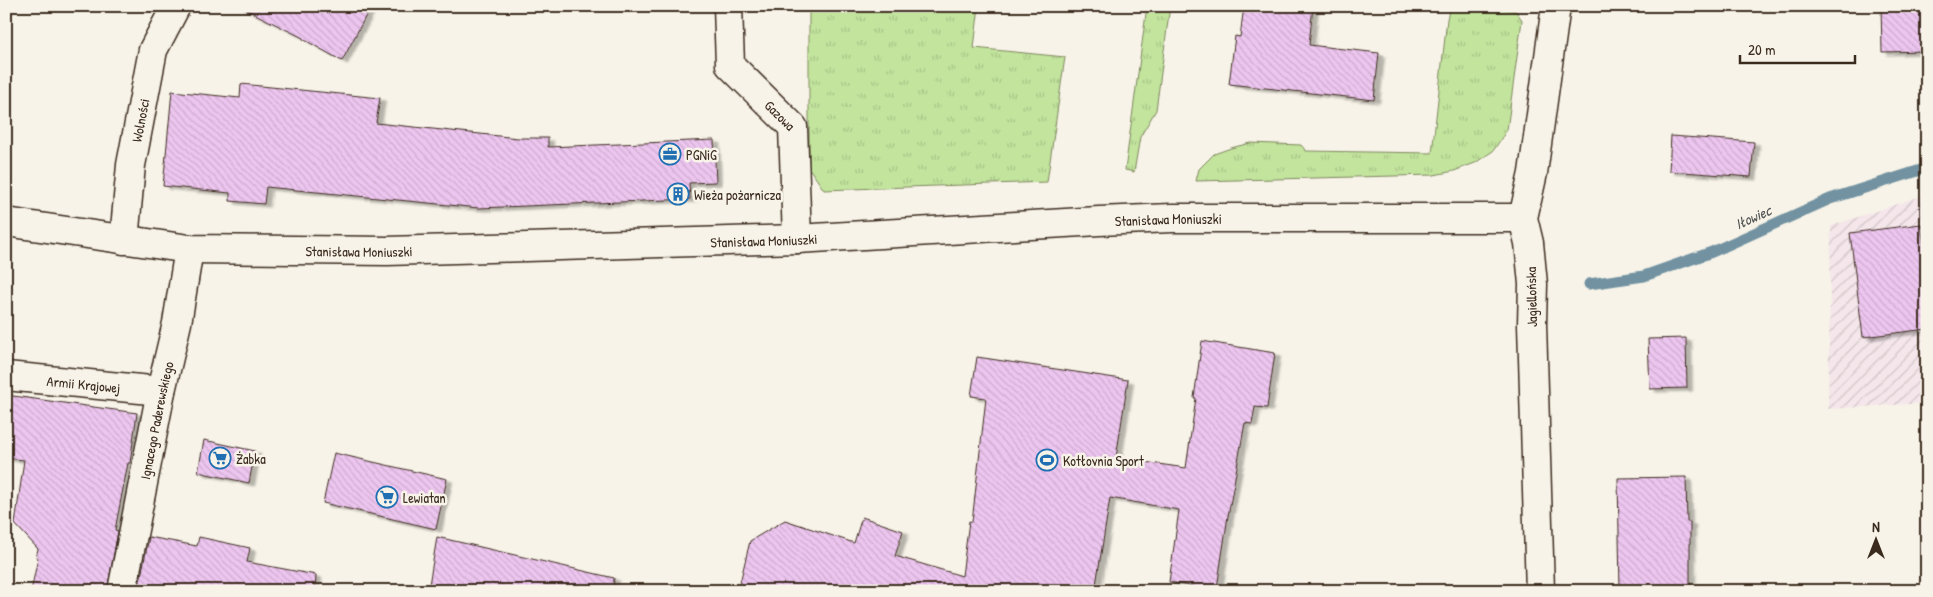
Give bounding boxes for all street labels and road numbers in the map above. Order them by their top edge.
street label: Gazowa [761,95,800,134]
street label: Wolności [126,97,153,144]
street label: Stanisława Moniuszki [1114,208,1222,230]
street label: Stanisława Moniuszki [710,228,818,251]
street label: Stanisława Moniuszki [305,241,413,261]
street label: Jagiellońska [1521,266,1542,327]
street label: Ignacego Paderewskiego [134,359,177,481]
street label: Armii Krajowej [46,371,121,398]

